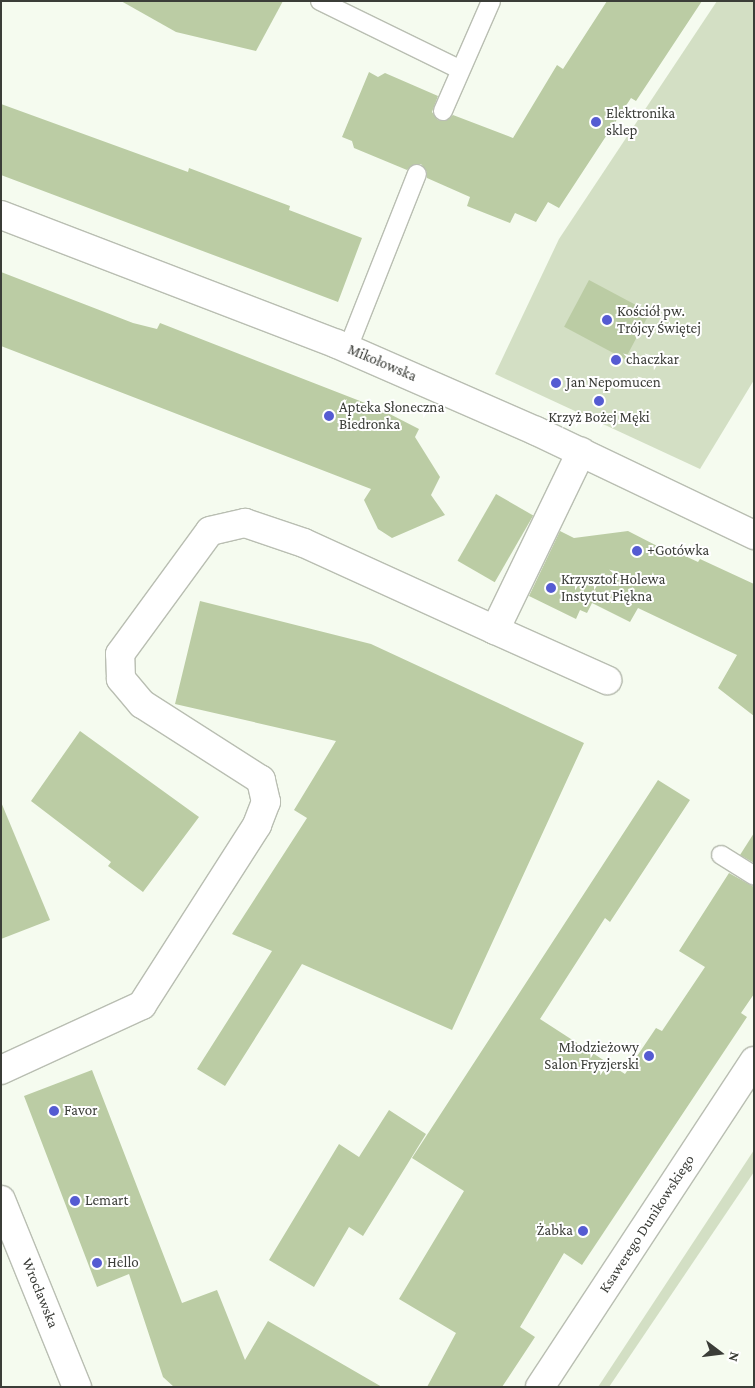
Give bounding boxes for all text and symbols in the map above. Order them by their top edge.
place label: Elektronika sklep [606,104,675,139]
marker: Elektronika sklep [590,116,602,128]
place label: Kościół pw. Trójcy Świętej [617,302,701,337]
marker: Kościół pw. Trójcy Świętej [601,314,613,326]
street label: Mikołowska [345,340,419,386]
place label: chaczkar [626,351,679,369]
marker: chaczkar [610,354,622,366]
place label: Jan Nepomucen [566,374,661,392]
marker: Jan Nepomucen [550,377,562,389]
marker: Krzyż Bożej Męki [593,395,605,407]
place label: Apteka Słoneczna Biedronka [339,398,444,433]
place label: Krzyż Bożej Męki [548,409,650,427]
marker: Apteka Słoneczna Biedronka [323,410,335,422]
place label: +Gotówka [647,542,709,560]
marker: +Gotówka [631,545,643,557]
place label: Krzysztof Holewa Instytut Piękna [561,570,665,605]
marker: Krzysztof Holewa Instytut Piękna [545,582,557,594]
place label: Młodzieżowy Salon Fryzjerski [544,1038,639,1073]
marker: Młodzieżowy Salon Fryzjerski [643,1050,655,1062]
place label: Favor [64,1102,97,1120]
marker: Favor [48,1105,60,1117]
street label: Ksawerego Dunikowskiego [595,1151,699,1297]
place label: Lemart [85,1192,128,1210]
marker: Lemart [69,1195,81,1207]
place label: Żabka [537,1222,573,1240]
marker: Żabka [577,1225,589,1237]
place label: Hello [107,1254,139,1272]
street label: Wrocławska [18,1255,62,1331]
marker: Hello [91,1257,103,1269]
north arrow [695,1328,745,1378]
text: N [726,1350,743,1364]

